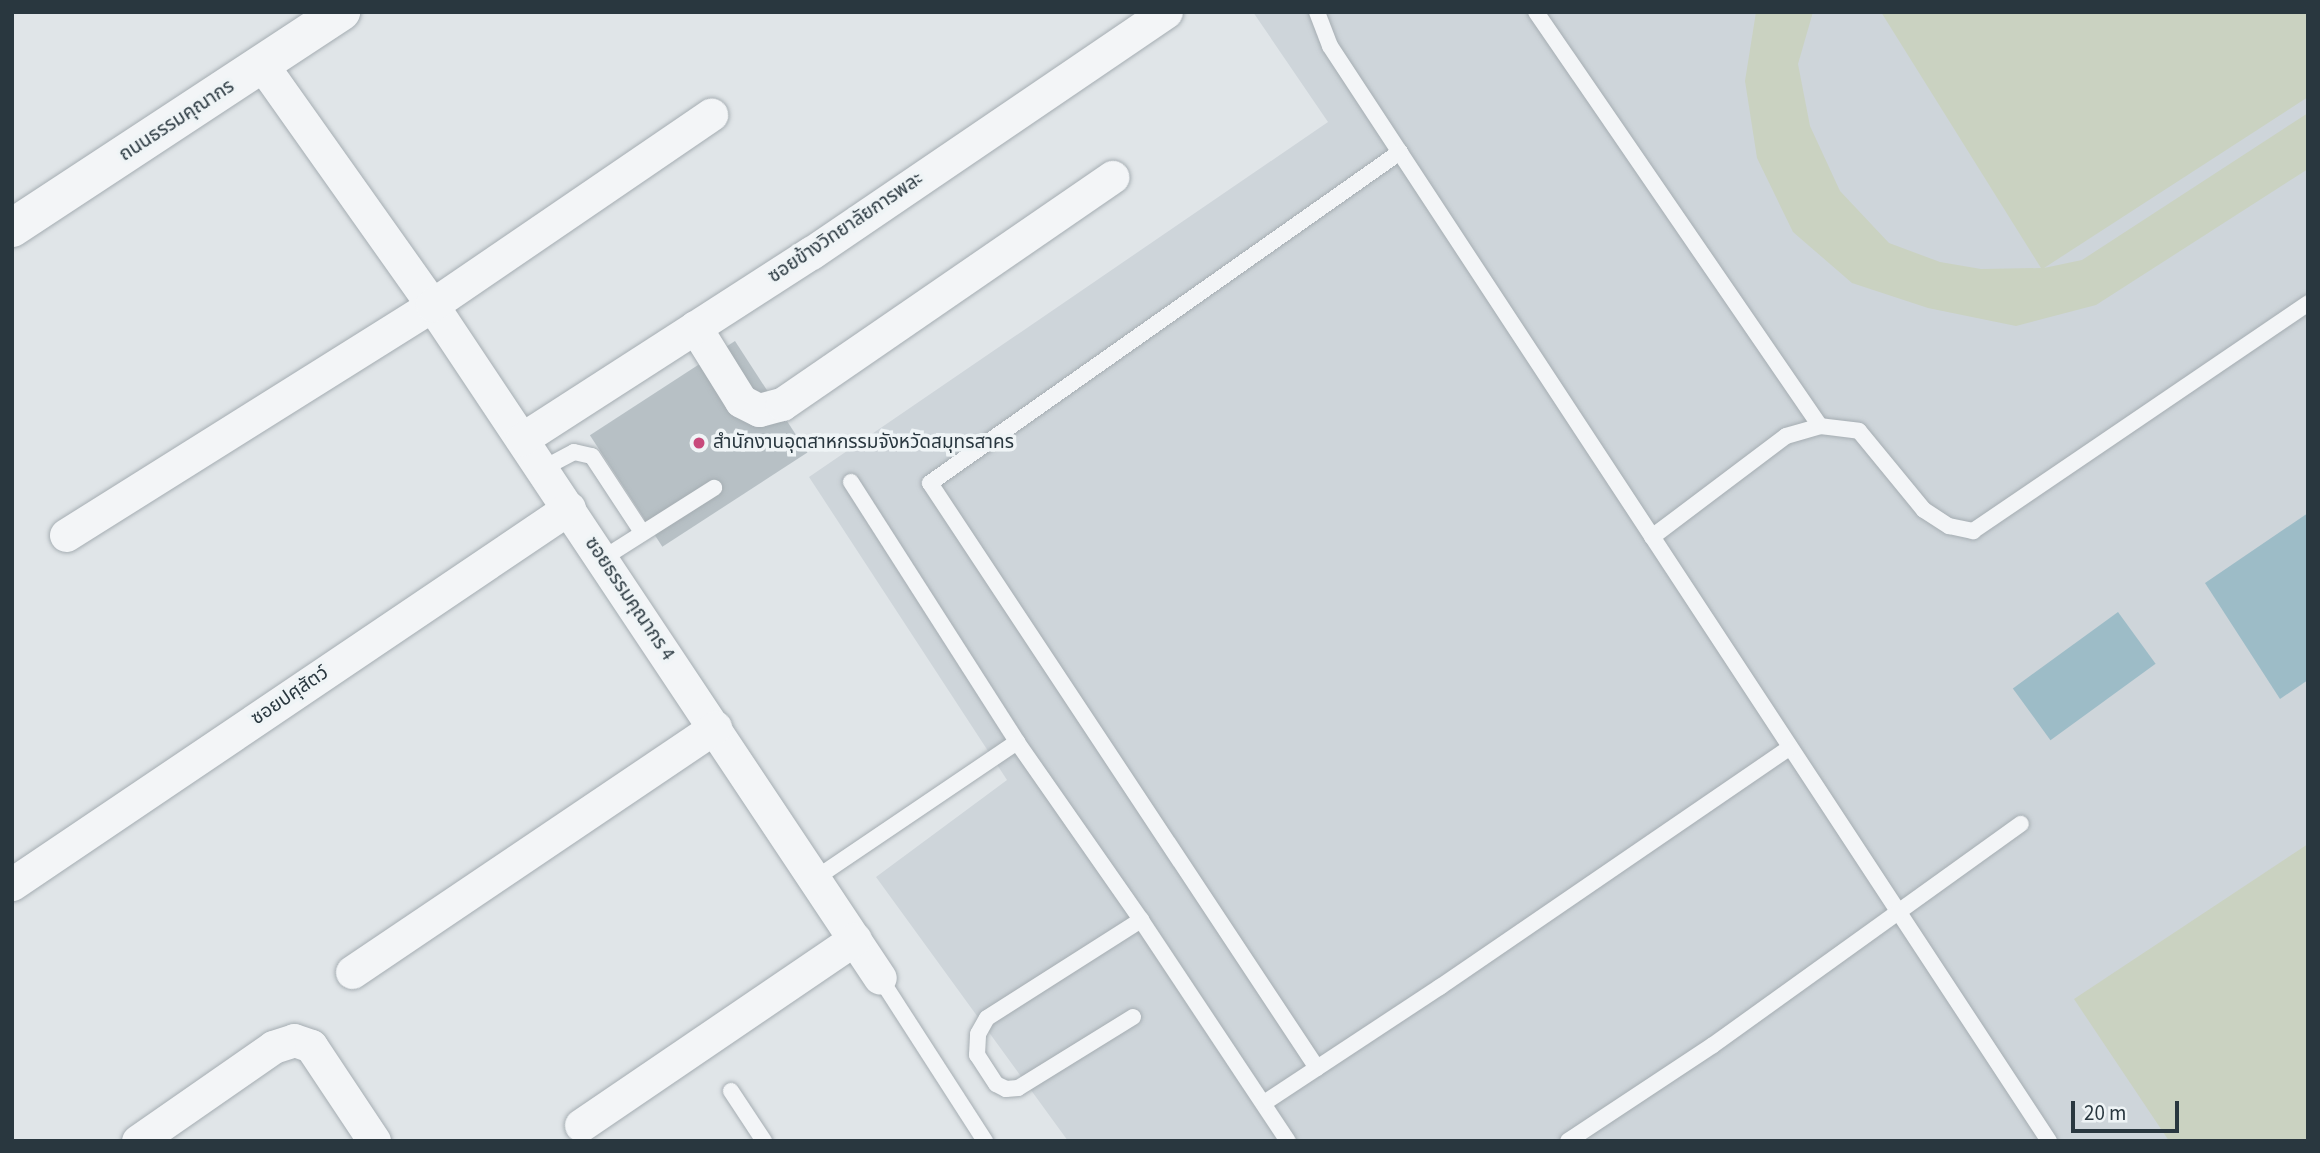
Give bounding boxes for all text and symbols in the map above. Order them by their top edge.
street label: ถนนธรรมคุณากร [115,75,239,167]
street label: ซอยข้างวิทยาลัยการพละ [764,168,928,288]
place label: สำนักงานอุตสาหกรรมจังหวัดสมุทรสาคร [713,432,1014,454]
marker: สำนักงานอุตสาหกรรมจังหวัดสมุทรสาคร [691,435,707,451]
street label: ซอยธรรมคุณากร 4 [579,533,679,665]
street label: ซอยปศุสัตว์ [247,662,333,730]
scale bar [2075,1086,2184,1130]
text: 20 m [2084,1098,2126,1128]

